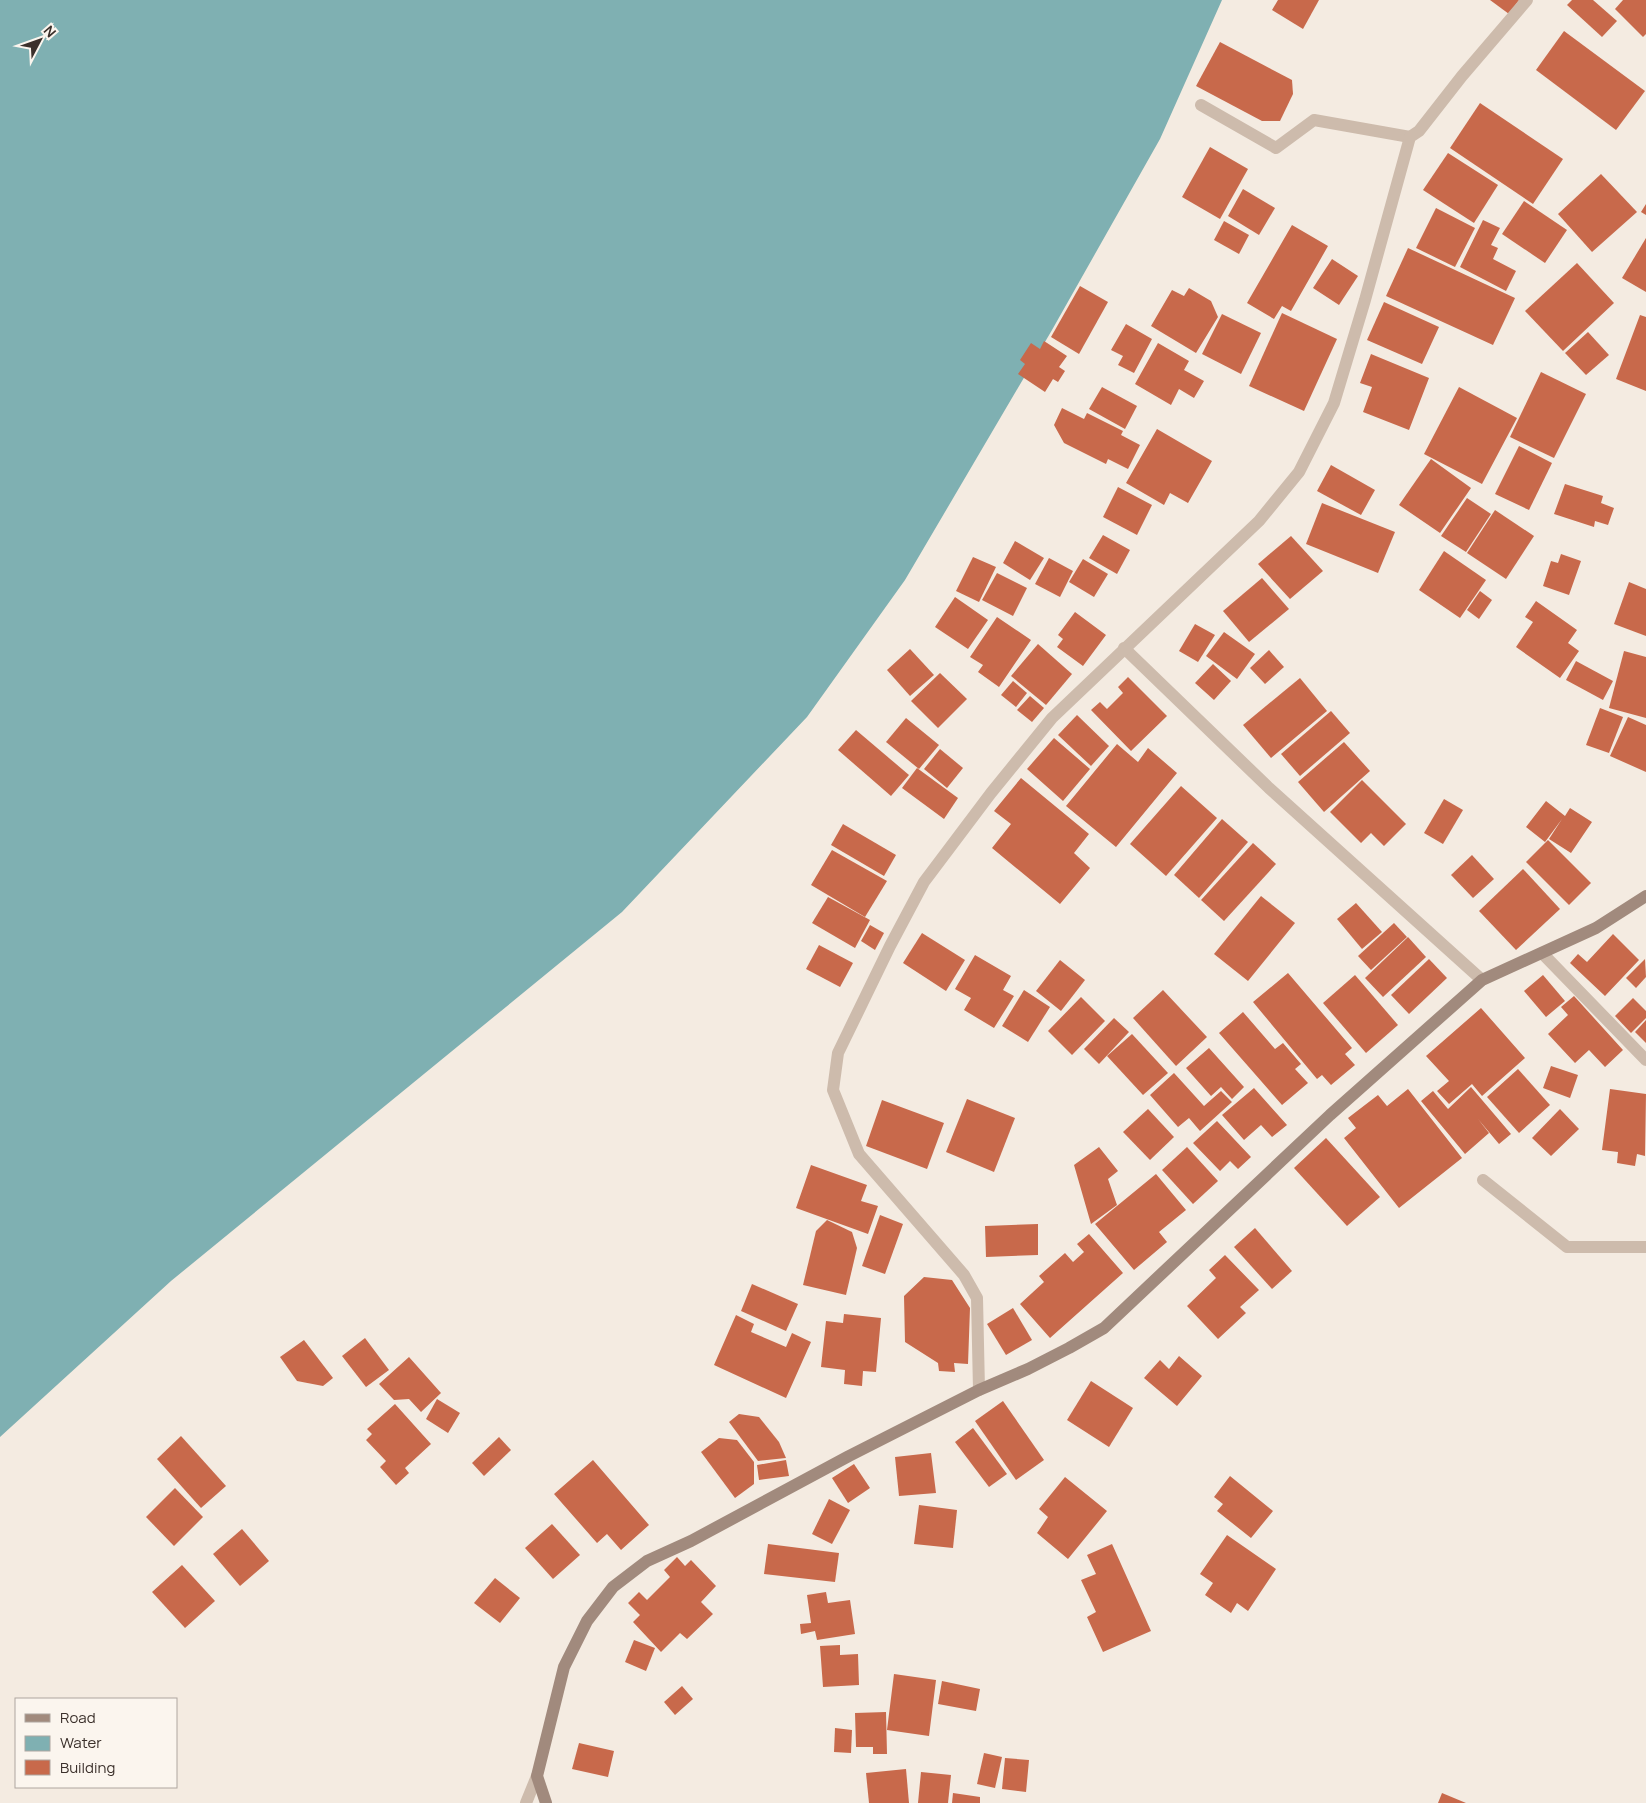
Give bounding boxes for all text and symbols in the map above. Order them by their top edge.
north arrow [15,15,65,65]
text: N [40,21,61,41]
legend [15,1698,178,1788]
text: Road [60,1707,96,1728]
text: Water [60,1732,102,1753]
text: Building [60,1757,115,1778]

